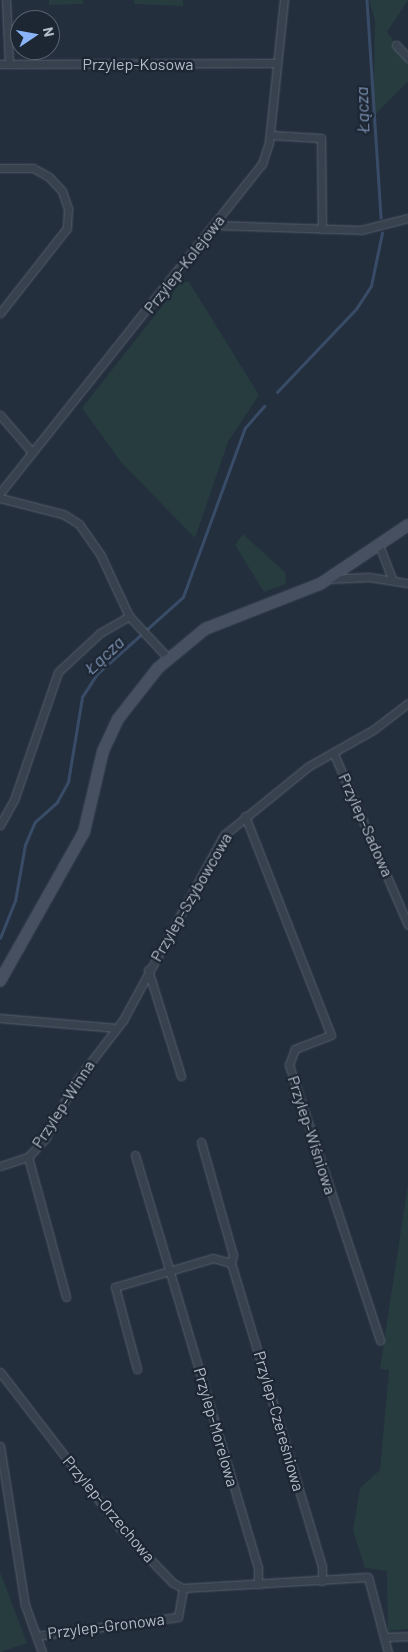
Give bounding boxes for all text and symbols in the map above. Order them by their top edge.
north arrow [10,10,60,60]
text: N [40,26,58,38]
street label: Przylep-Kosowa [83,54,193,74]
water label: Łącza [350,86,374,134]
street label: Przylep-Kolejowa [140,211,228,317]
water label: Łącza [80,631,128,679]
street label: Przylep-Sadowa [335,770,397,880]
street label: Przylep-Szybowcowa [146,829,236,965]
street label: Przylep-Winna [28,1057,98,1151]
street label: Przylep-Wiśniowa [284,1073,340,1197]
street label: Przylep-Czereśniowa [250,1349,308,1493]
street label: Przylep-Morelowa [190,1365,242,1489]
street label: Przylep-Orzechowa [59,1452,159,1566]
street label: Przylep-Gronowa [46,1609,166,1643]

